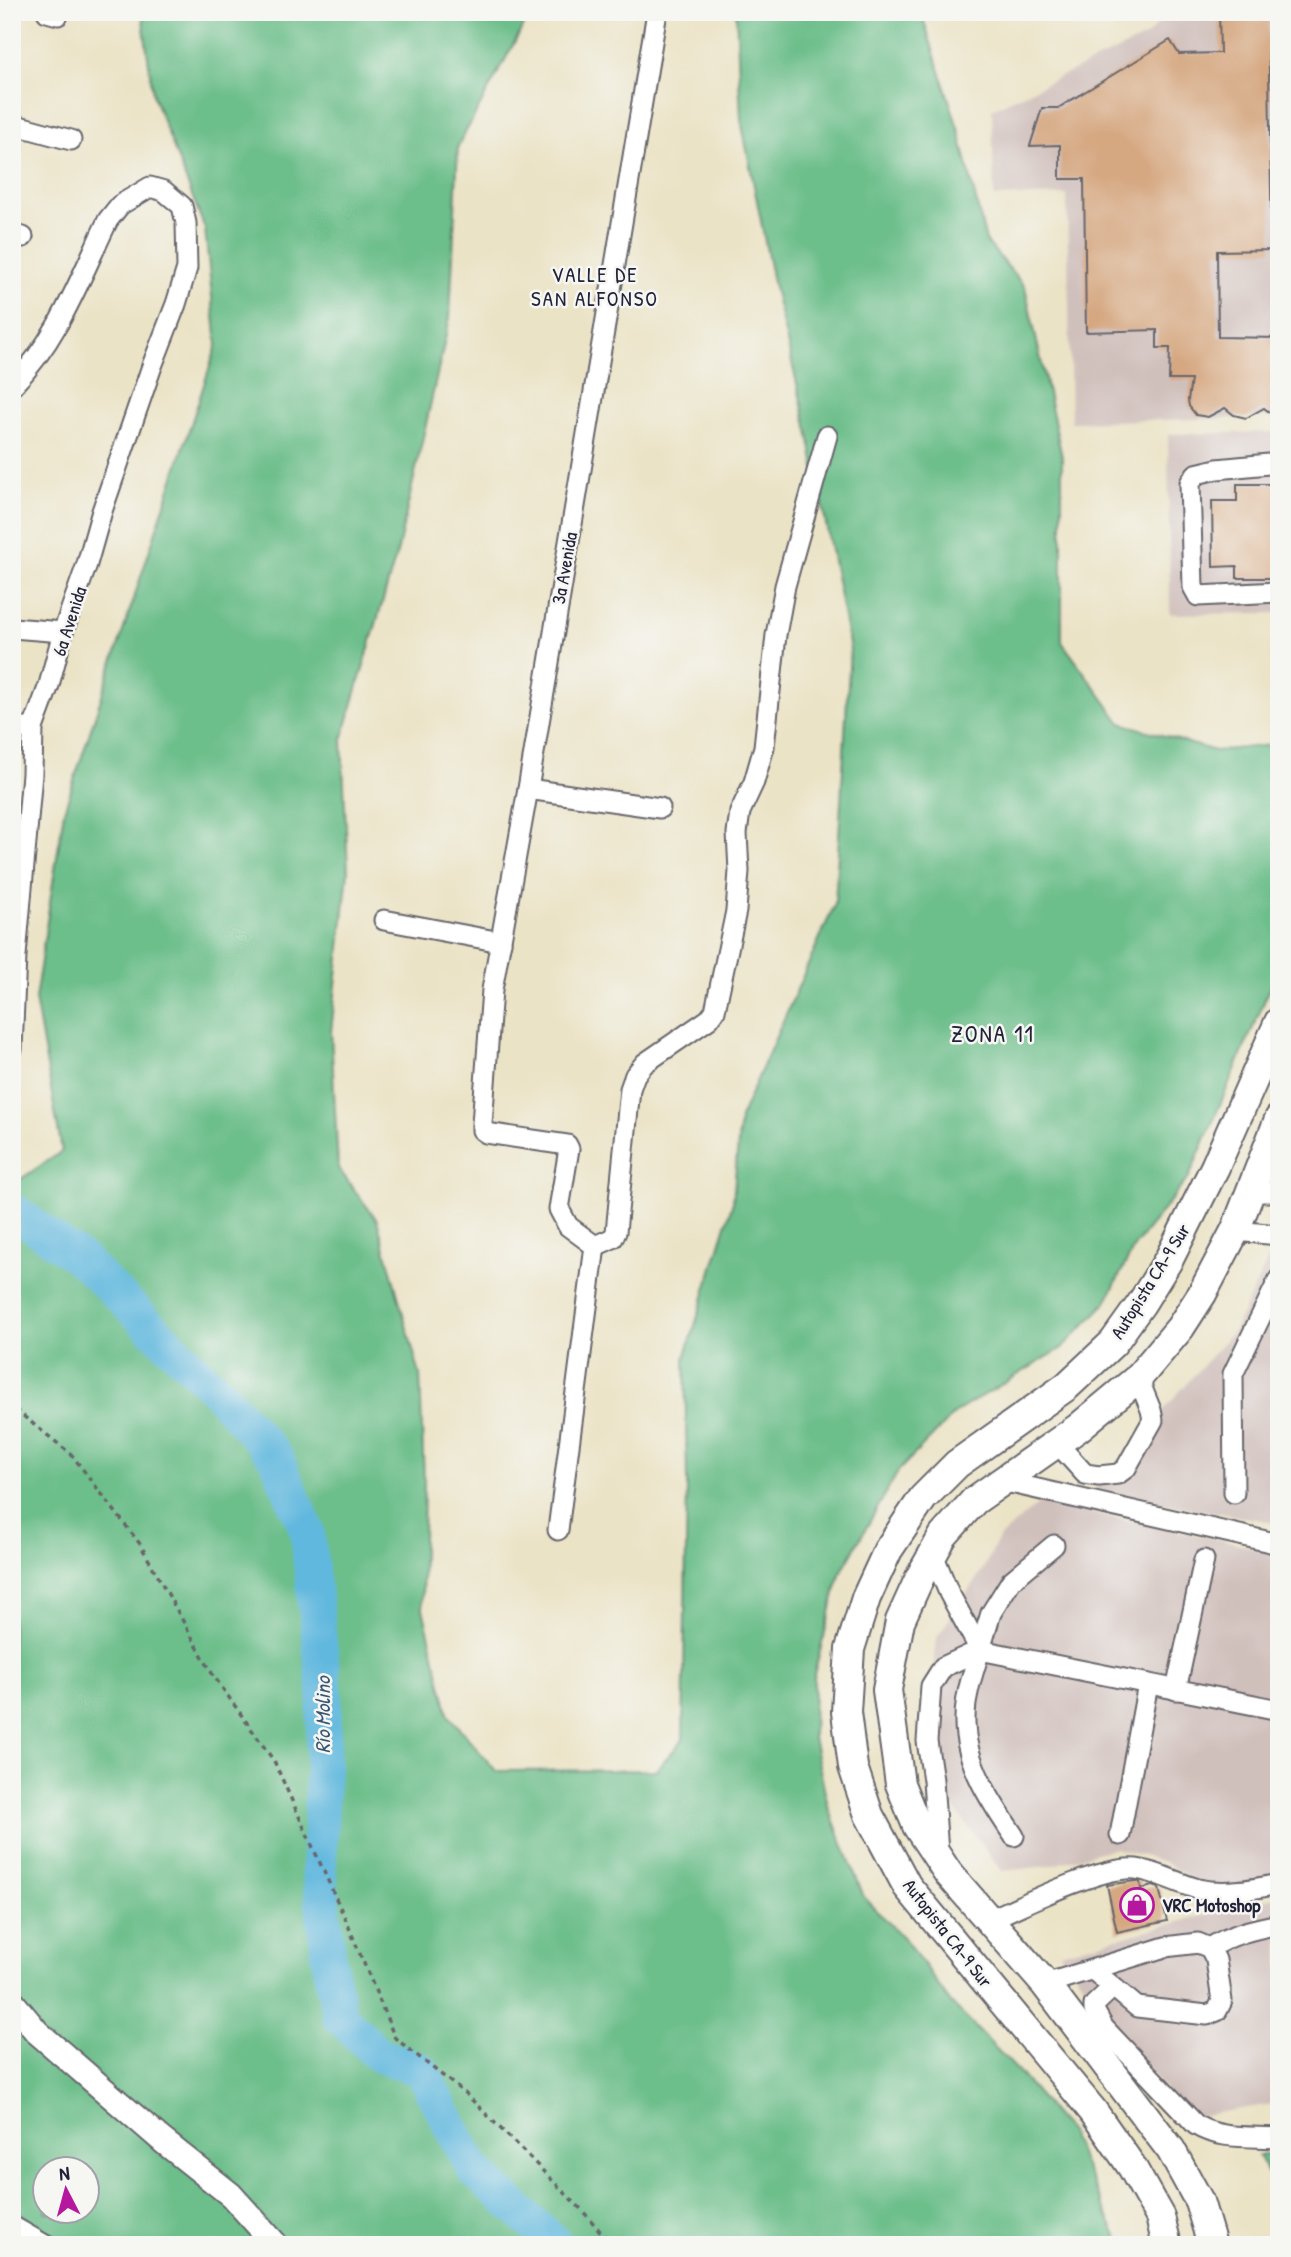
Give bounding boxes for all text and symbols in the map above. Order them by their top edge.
district label: VALLE DE SAN ALFONSO [531,260,659,313]
street label: 3a Avenida [545,530,583,606]
street label: 6a Avenida [46,582,93,659]
district label: ZONA 11 [951,1018,1035,1049]
street label: Autopista CA-9 Sur [1104,1218,1196,1344]
water label: Río Molino [308,1675,337,1753]
street label: Autopista CA-9 Sur [897,1873,999,1993]
shop icon: VRC Motoshop [1118,1886,1156,1924]
place label: VRC Motoshop [1162,1892,1261,1919]
north arrow [32,2156,102,2226]
text: N [58,2160,71,2187]

